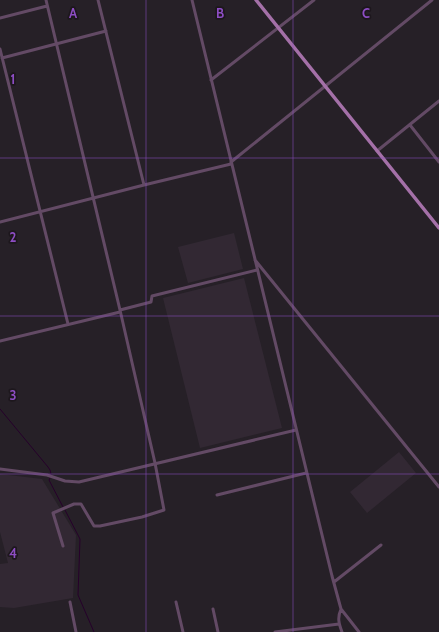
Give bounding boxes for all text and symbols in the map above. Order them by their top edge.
text: A [69,5,78,21]
text: B [216,5,224,21]
text: C [362,5,370,21]
text: 1 [11,71,15,87]
text: 2 [10,229,17,245]
text: 3 [9,387,17,403]
text: 4 [9,545,17,561]

